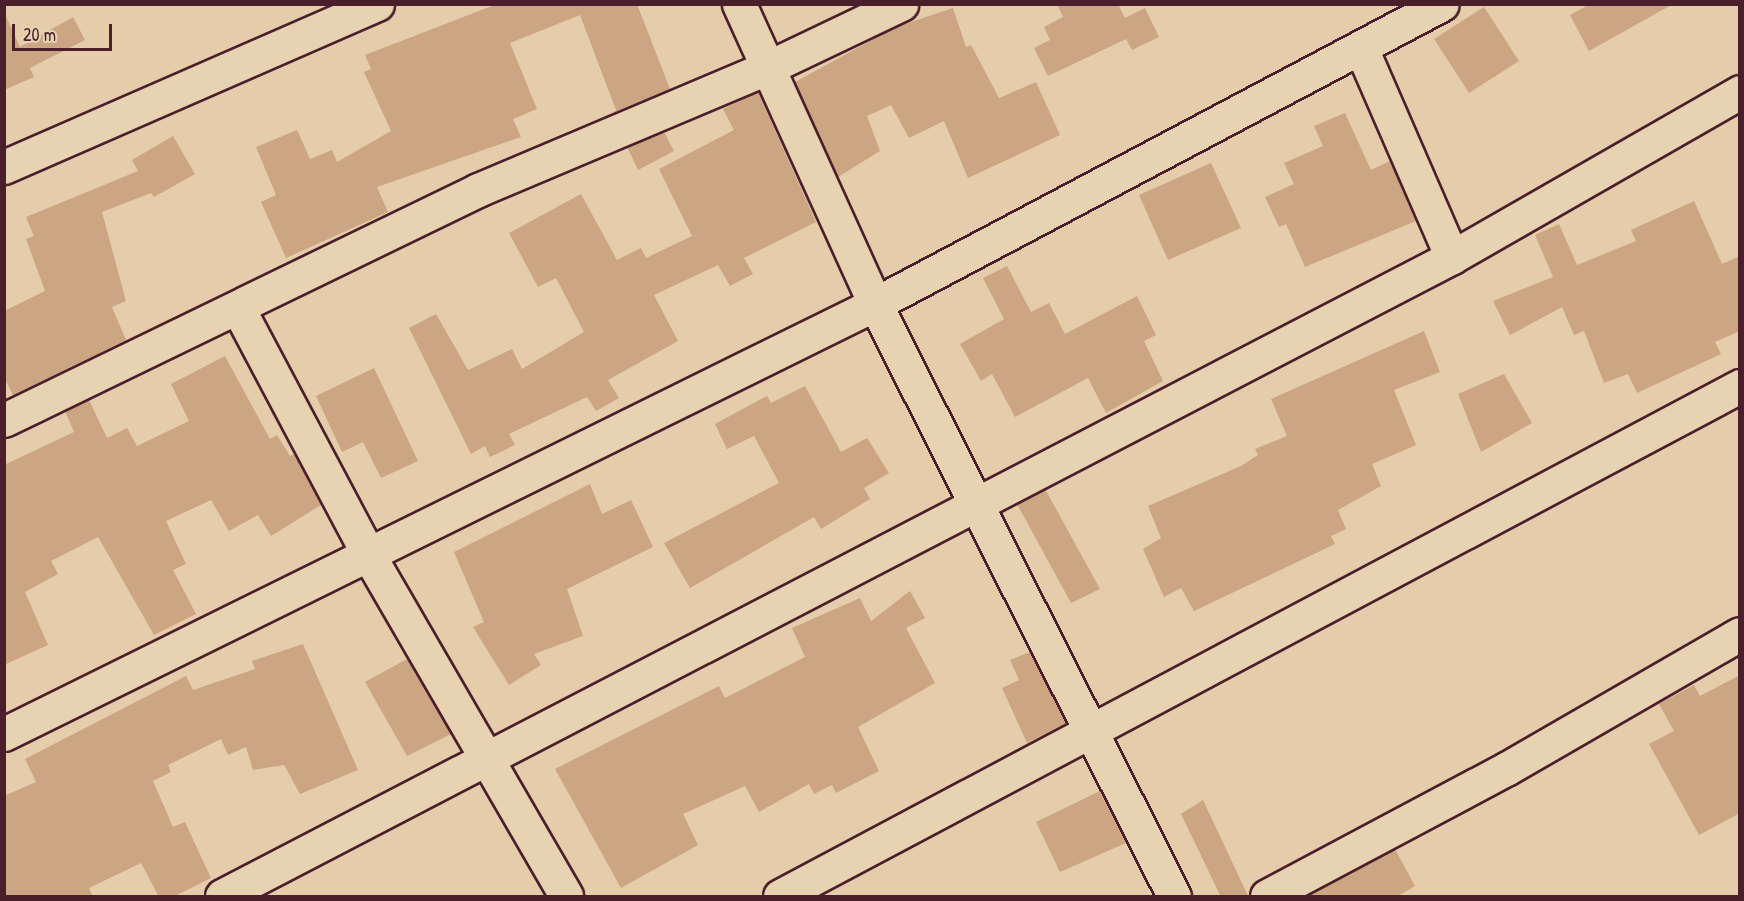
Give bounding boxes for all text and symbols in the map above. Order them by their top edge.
scale bar [15,12,116,50]
text: 20 m [23,22,56,47]

